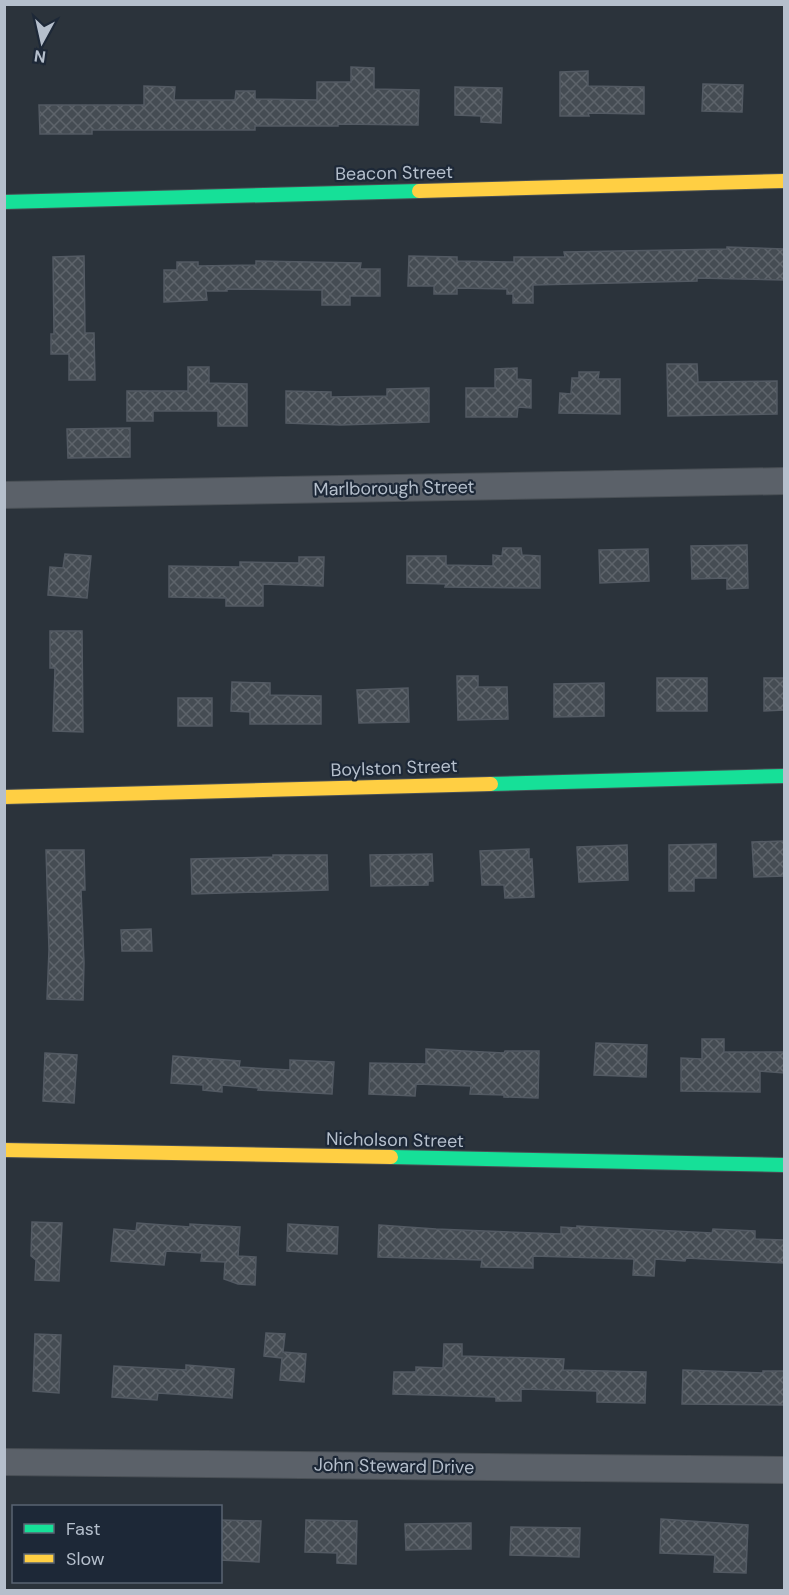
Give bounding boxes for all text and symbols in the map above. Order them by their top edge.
north arrow [12,12,72,72]
text: N [33,45,47,68]
street label: Beacon Street [335,160,453,186]
street label: Marlborough Street [313,475,475,501]
street label: Boylston Street [330,754,458,782]
street label: Nicholson Street [326,1127,464,1153]
street label: John Steward Drive [314,1453,474,1479]
legend [12,1505,222,1583]
text: Fast [66,1517,101,1541]
text: Slow [66,1547,105,1571]

